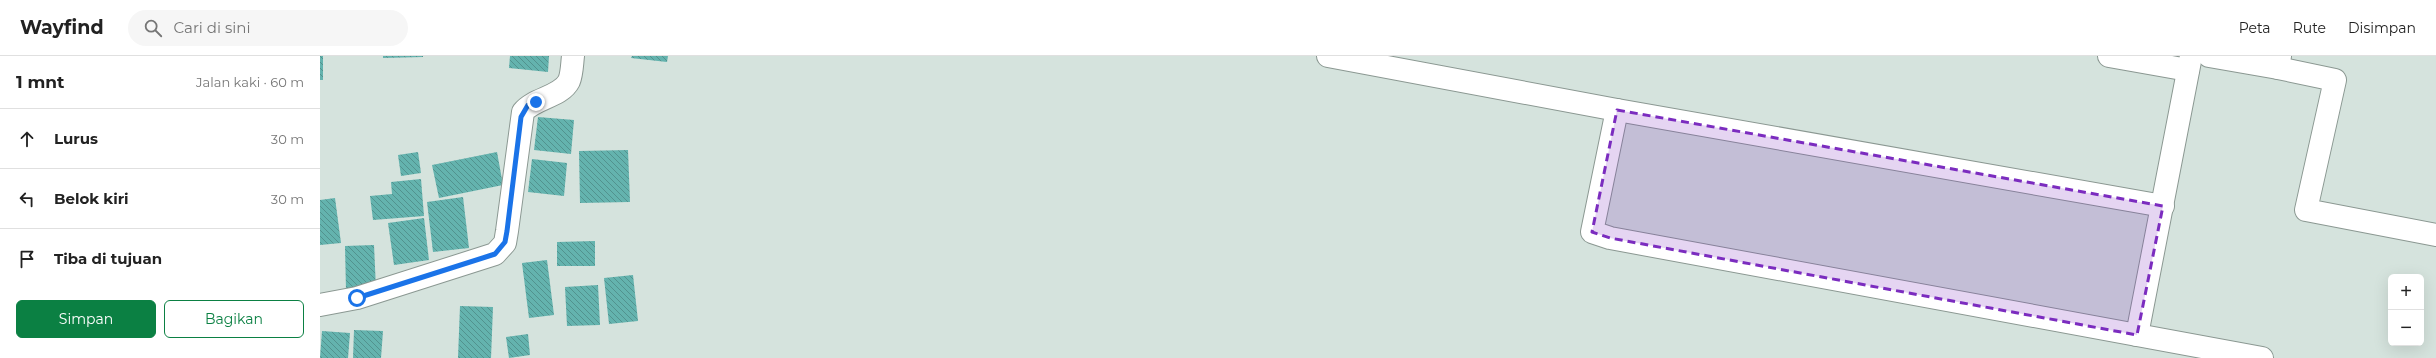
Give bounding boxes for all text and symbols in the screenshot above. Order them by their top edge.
search box [128,10,408,46]
text: Wayfind [20,16,104,39]
icon: search [142,17,164,39]
text: Cari di sini [174,18,250,37]
text: Peta [2239,19,2271,37]
text: Rute [2293,19,2326,37]
text: Disimpan [2348,19,2416,37]
text: 1 mnt [16,72,64,92]
text: Jalan kaki · 60 m [196,74,304,90]
route end [527,93,545,111]
icon: ahead [16,128,38,150]
text: Lurus [54,129,98,148]
text: 30 m [271,131,304,147]
icon: left [16,188,38,210]
text: Belok kiri [54,189,129,208]
text: 30 m [271,191,304,207]
icon: arrive [16,248,38,270]
text: Tiba di tujuan [54,249,162,268]
map controls [2388,274,2424,346]
button: + [2388,274,2424,310]
route start [348,289,366,307]
button: Simpan [16,300,156,338]
button: Bagikan [164,300,304,338]
button: − [2388,310,2424,346]

